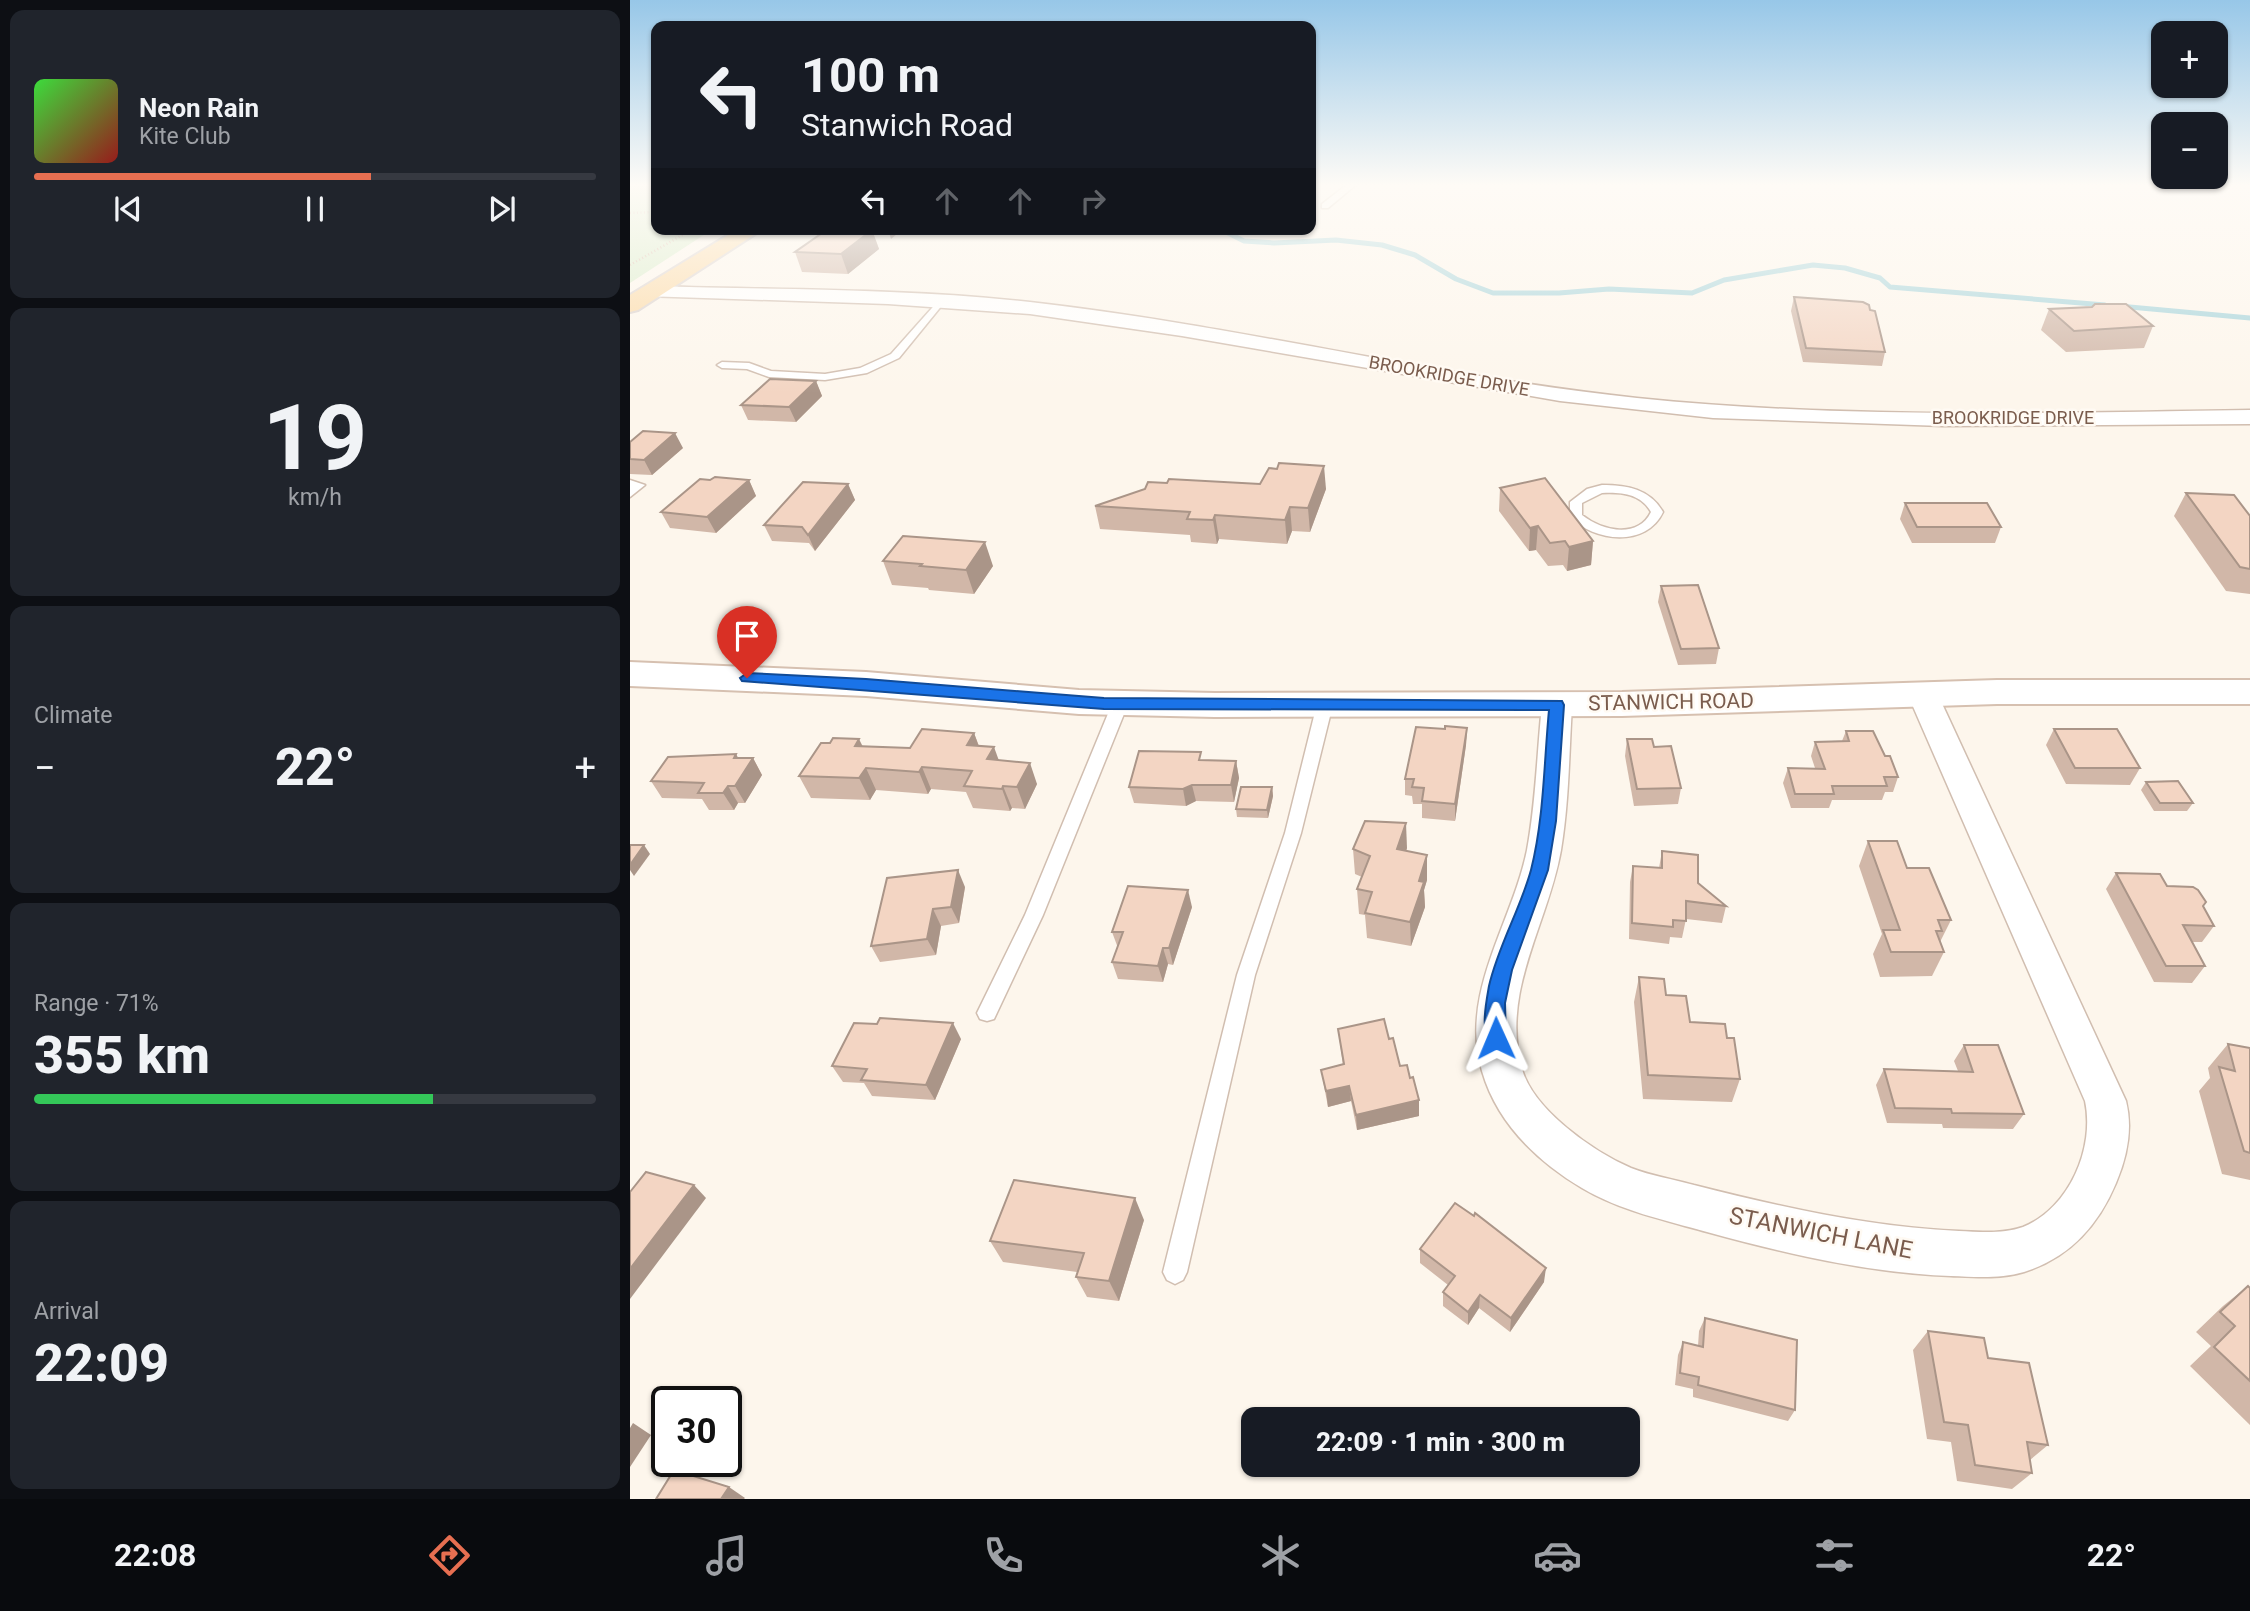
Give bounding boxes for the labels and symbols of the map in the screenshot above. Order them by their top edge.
street label: BROOKRIDGE DRIVE [1367,351,1531,400]
street label: BROOKRIDGE DRIVE [1932,407,2094,428]
pin [717,606,777,678]
street label: STANWICH ROAD [1588,689,1754,715]
position arrow [1459,1001,1533,1075]
street label: STANWICH LANE [1727,1201,1915,1265]
speed limit sign: 30 [651,1386,742,1477]

